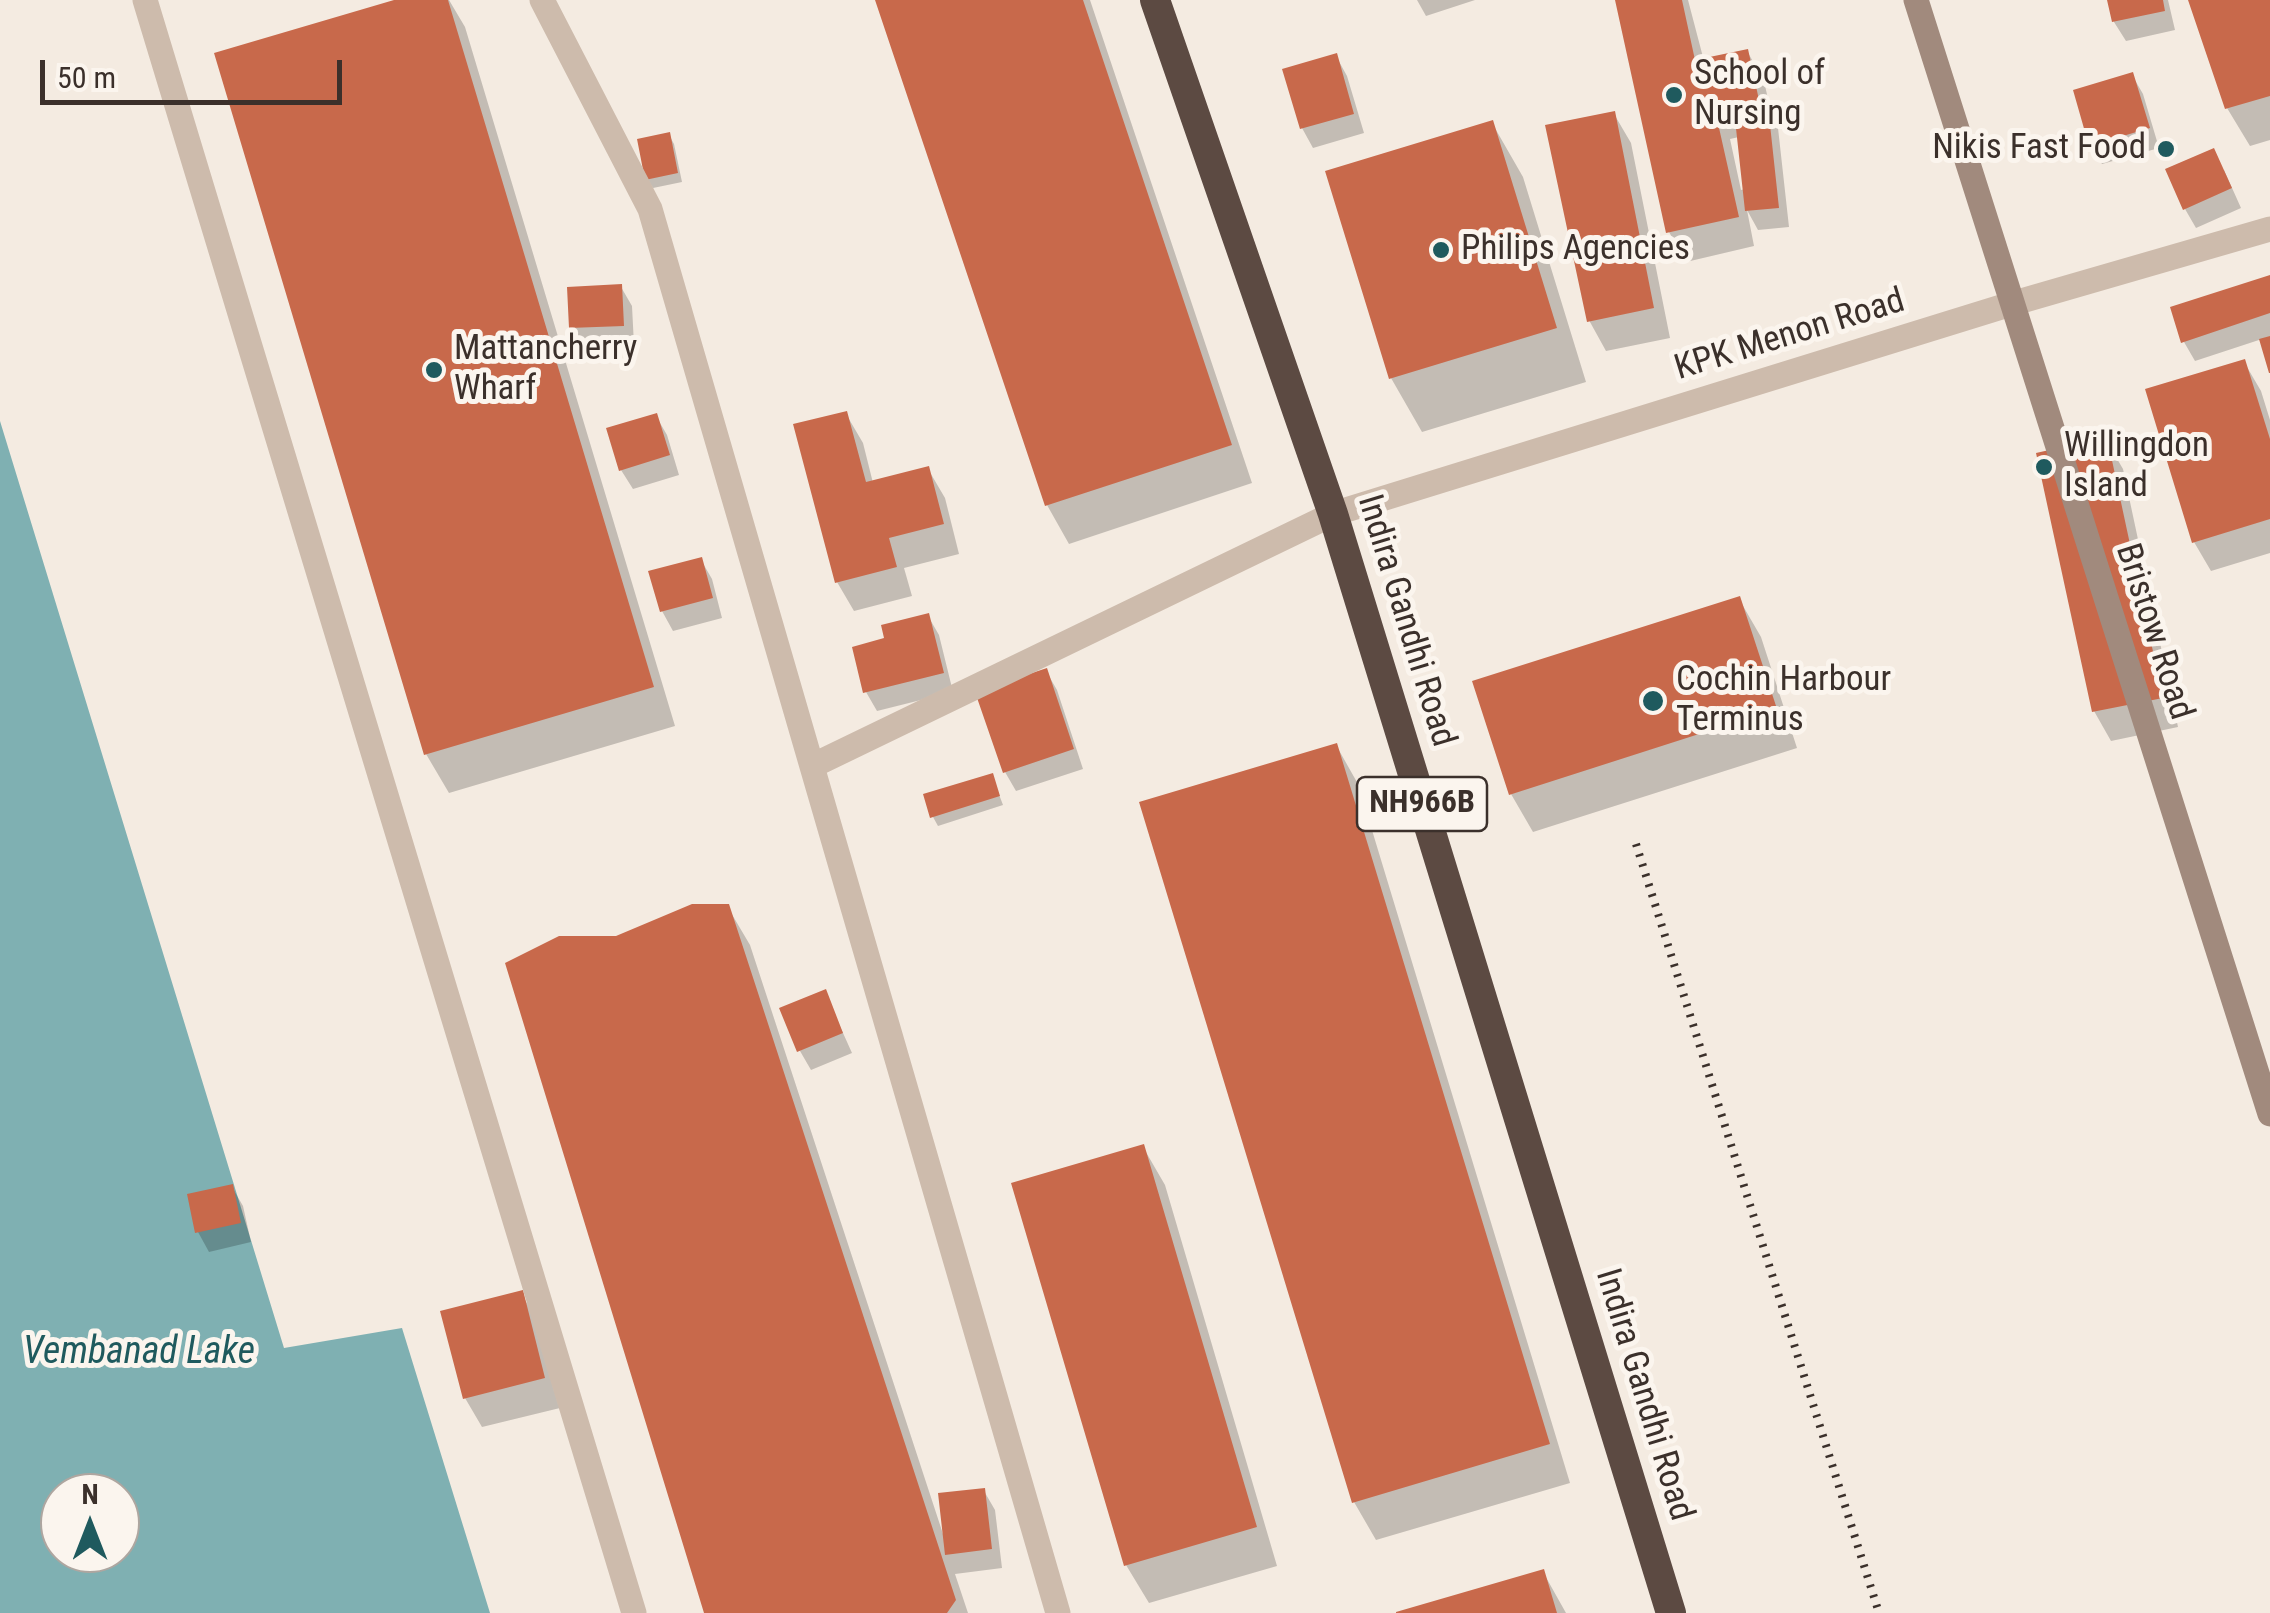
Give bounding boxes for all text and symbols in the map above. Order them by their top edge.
scale bar [45,40,348,102]
place label: School of Nursing [1694,54,1825,136]
text: 50 m [57,60,116,95]
marker: School of Nursing [1663,84,1685,106]
place label: Nikis Fast Food [1932,128,2146,170]
marker: Nikis Fast Food [2155,138,2177,160]
place label: Philips Agencies [1461,229,1690,271]
marker: Philips Agencies [1430,239,1452,261]
street label: KPK Menon Road [1670,281,1910,391]
place label: Mattancherry Wharf [454,329,637,411]
marker: Mattancherry Wharf [423,359,445,381]
place label: Willingdon Island [2064,426,2209,508]
marker: Willingdon Island [2033,456,2055,478]
street label: Indira Gandhi Road [1347,490,1463,752]
street label: Bristow Road [2105,539,2201,725]
place label: Cochin Harbour Terminus [1676,660,1891,742]
marker: Cochin Harbour Terminus [1640,688,1666,714]
road number: NH966B [1357,777,1487,831]
street label: Indira Gandhi Road [1585,1264,1701,1526]
water label: Vembanad Lake [23,1330,255,1376]
north arrow [40,1473,140,1573]
text: N [81,1478,99,1511]

